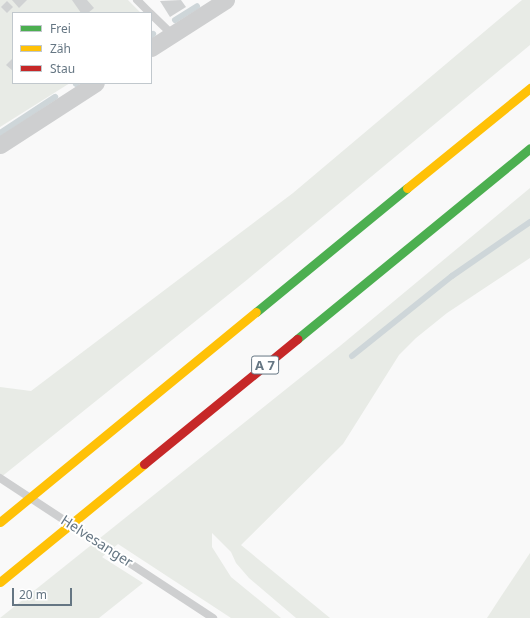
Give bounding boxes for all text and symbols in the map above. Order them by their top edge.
legend [12,12,152,84]
text: Frei [50,20,71,37]
text: Zäh [50,40,71,57]
text: Stau [50,60,75,77]
road number: A 7 [251,354,279,376]
street label: Helvesanger [58,512,136,570]
scale bar [14,580,74,606]
text: 20 m [19,586,47,603]

